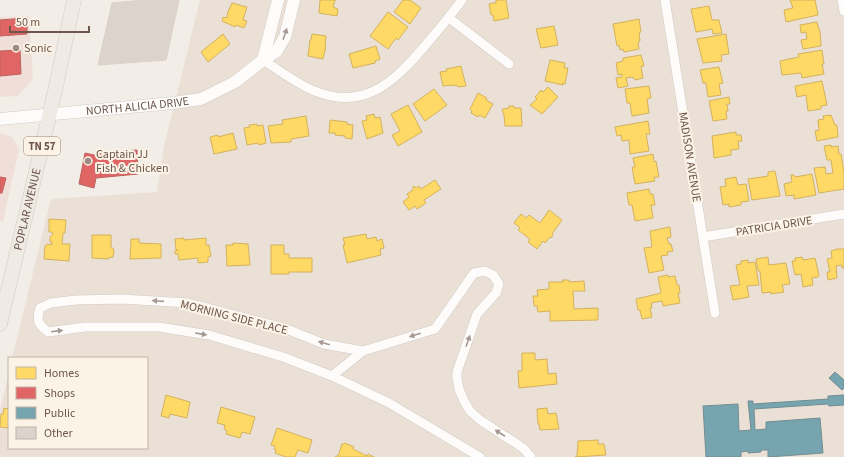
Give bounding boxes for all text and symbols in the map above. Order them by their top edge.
scale bar [10,8,89,34]
text: 50 m [16,14,40,31]
one-way arrow [282,28,288,40]
place label: Sonic [24,40,52,57]
marker: Sonic [11,43,21,53]
street label: NORTH ALICIA DRIVE [85,93,190,120]
street label: MADISON AVENUE [674,111,705,203]
road number: TN 57 [24,137,60,155]
place label: Captain JJ Fish & Chicken [96,146,169,177]
marker: Captain JJ Fish & Chicken [83,156,93,166]
street label: POPLAR AVENUE [10,166,46,252]
street label: PATRICIA DRIVE [735,212,814,241]
street label: MORNING SIDE PLACE [179,296,289,339]
one-way arrow [152,298,164,305]
one-way arrow [51,327,64,334]
one-way arrow [195,331,207,337]
one-way arrow [408,332,420,338]
one-way arrow [465,334,471,346]
one-way arrow [318,340,330,346]
legend [8,357,148,449]
text: Homes [44,365,79,382]
text: Shops [44,385,75,402]
text: Public [44,405,76,422]
text: Other [44,425,74,442]
one-way arrow [495,430,506,437]

